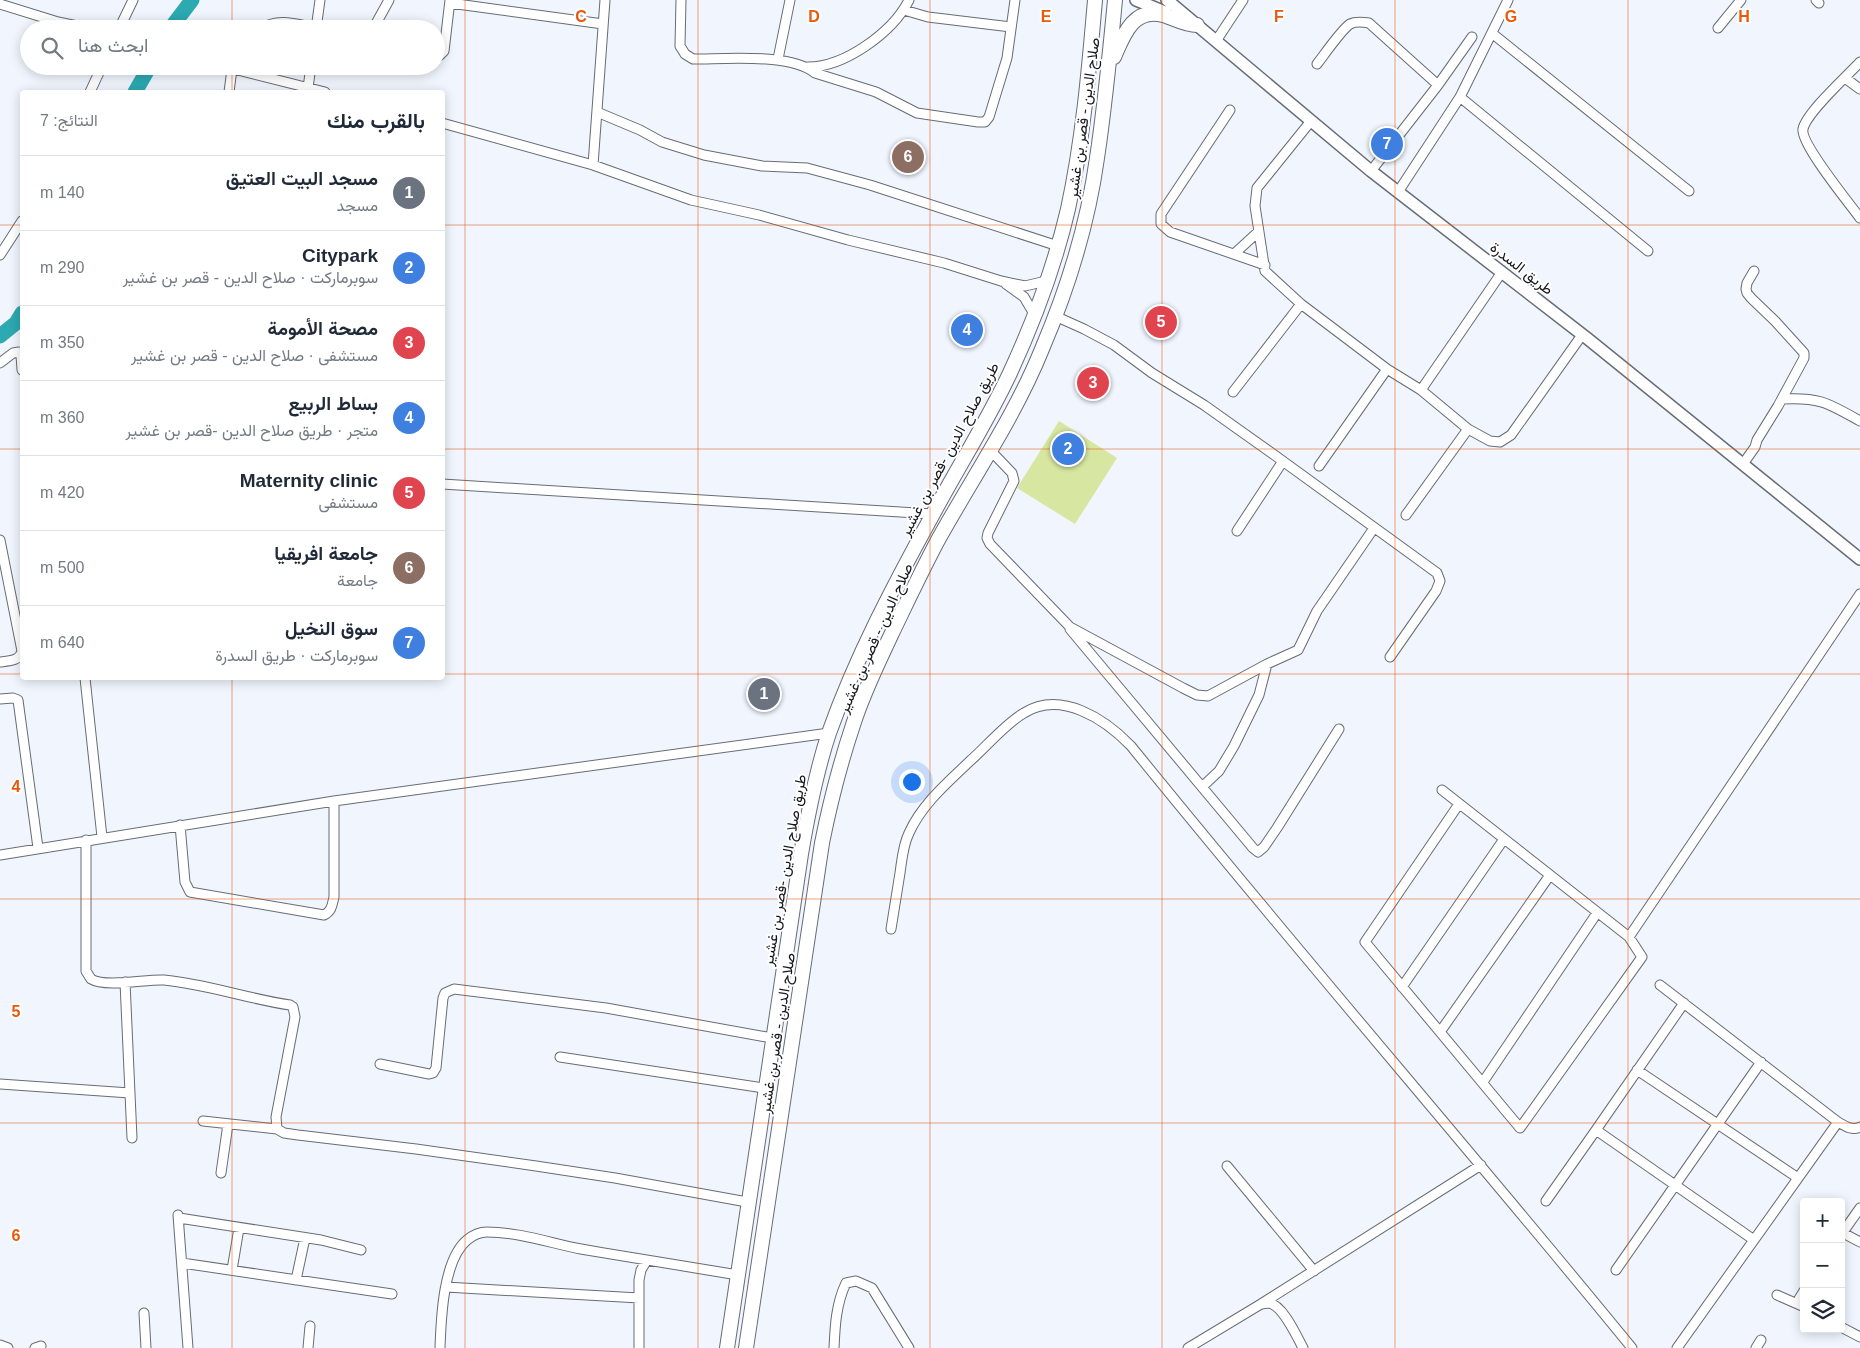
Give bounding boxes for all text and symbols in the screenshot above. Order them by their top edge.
text: C [575,8,587,25]
text: D [808,8,820,25]
text: E [1041,8,1052,25]
text: F [1274,8,1284,25]
text: G [1505,8,1517,25]
text: H [1738,8,1750,25]
search box [20,20,445,75]
icon: search [38,34,66,62]
text: ابحث هنا [78,35,148,56]
street label: صلاح الدين - قصر بن غشير [1063,36,1106,201]
text: بالقرب منك [327,109,425,132]
text: النتائج: 7 [40,112,98,129]
pin: 7 [1371,125,1403,163]
pin: 6 [892,138,924,176]
text: مسجد البيت العتيق [226,168,378,189]
text: 140 m [40,184,84,201]
text: 1 [405,184,413,201]
text: مسجد [337,197,378,214]
street label: طريق السدرة [1486,238,1557,300]
text: Citypark [302,245,378,266]
text: 290 m [40,259,84,276]
text: 2 [405,259,413,276]
text: سوبرماركت · صلاح الدين - قصر بن غشير [123,269,378,286]
pin: 5 [1145,303,1177,341]
pin: 4 [951,311,983,349]
text: مصحة الأمومة [268,318,378,339]
text: 350 m [40,334,84,351]
text: 3 [405,334,413,351]
text: مستشفى · صلاح الدين - قصر بن غشير [131,347,378,364]
street label: طريق صلاح الدين -قصر بن غشير [895,359,1005,541]
pin: 3 [1077,364,1109,402]
text: بساط الربيع [288,393,378,414]
text: 360 m [40,409,84,426]
text: 4 [405,409,413,426]
text: متجر · طريق صلاح الدين -قصر بن غشير [125,422,378,439]
pin: 2 [1052,430,1084,468]
text: Maternity clinic [240,470,378,491]
text: 420 m [40,484,84,501]
text: 5 [405,484,413,501]
text: مستشفى [318,494,378,511]
text: جامعة افريقيا [274,543,378,564]
text: 500 m [40,559,84,576]
text: 6 [405,559,413,576]
street label: صلاح الدين - قصر بن غشير [834,560,919,718]
text: جامعة [337,572,378,589]
text: سوق النخيل [285,618,378,639]
text: 640 m [40,634,84,651]
text: 7 [405,634,413,651]
text: سوبرماركت · طريق السدرة [215,647,378,664]
pin: 1 [748,675,780,713]
your location [899,769,925,795]
street label: طريق صلاح الدين -قصر بن غشير [759,773,812,969]
text: 4 [12,778,21,795]
street label: صلاح الدين - قصر بن غشير [756,952,801,1116]
text: 5 [12,1003,21,1020]
map controls [1800,1198,1845,1333]
button: + [1800,1198,1845,1243]
text: 6 [12,1227,21,1244]
button: − [1800,1243,1845,1288]
button: layers [1800,1288,1845,1333]

